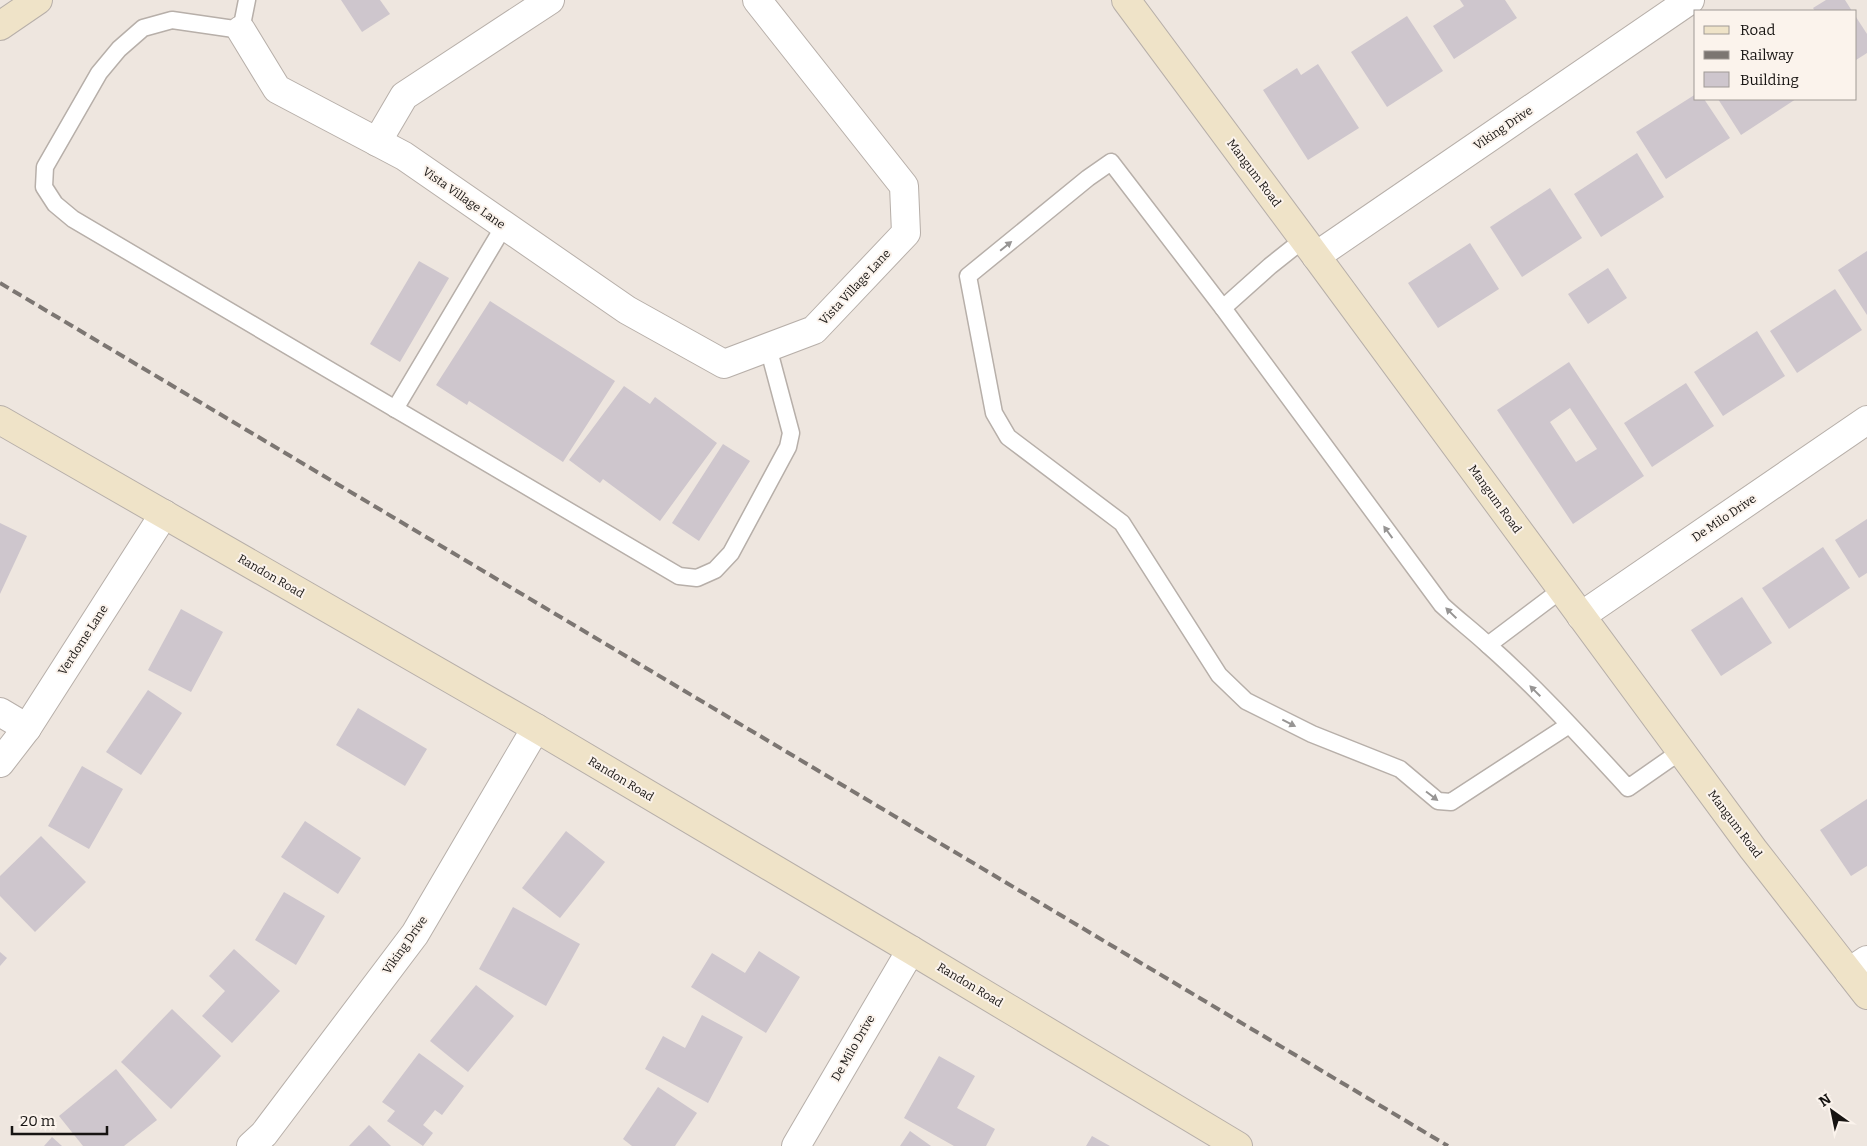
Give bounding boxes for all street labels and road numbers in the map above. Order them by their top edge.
street label: Viking Drive [1471,103,1535,153]
street label: Mangum Road [1224,136,1284,210]
street label: Vista Village Lane [420,164,508,232]
street label: Vista Village Lane [817,247,893,327]
street label: Mangum Road [1466,462,1524,536]
street label: De Milo Drive [1689,491,1759,545]
street label: Randon Road [235,551,307,601]
street label: Verdome Lane [55,602,111,678]
street label: Randon Road [586,754,656,804]
street label: Mangum Road [1705,787,1765,861]
street label: Viking Drive [380,913,430,977]
street label: Randon Road [935,960,1005,1010]
street label: De Milo Drive [828,1012,878,1084]

